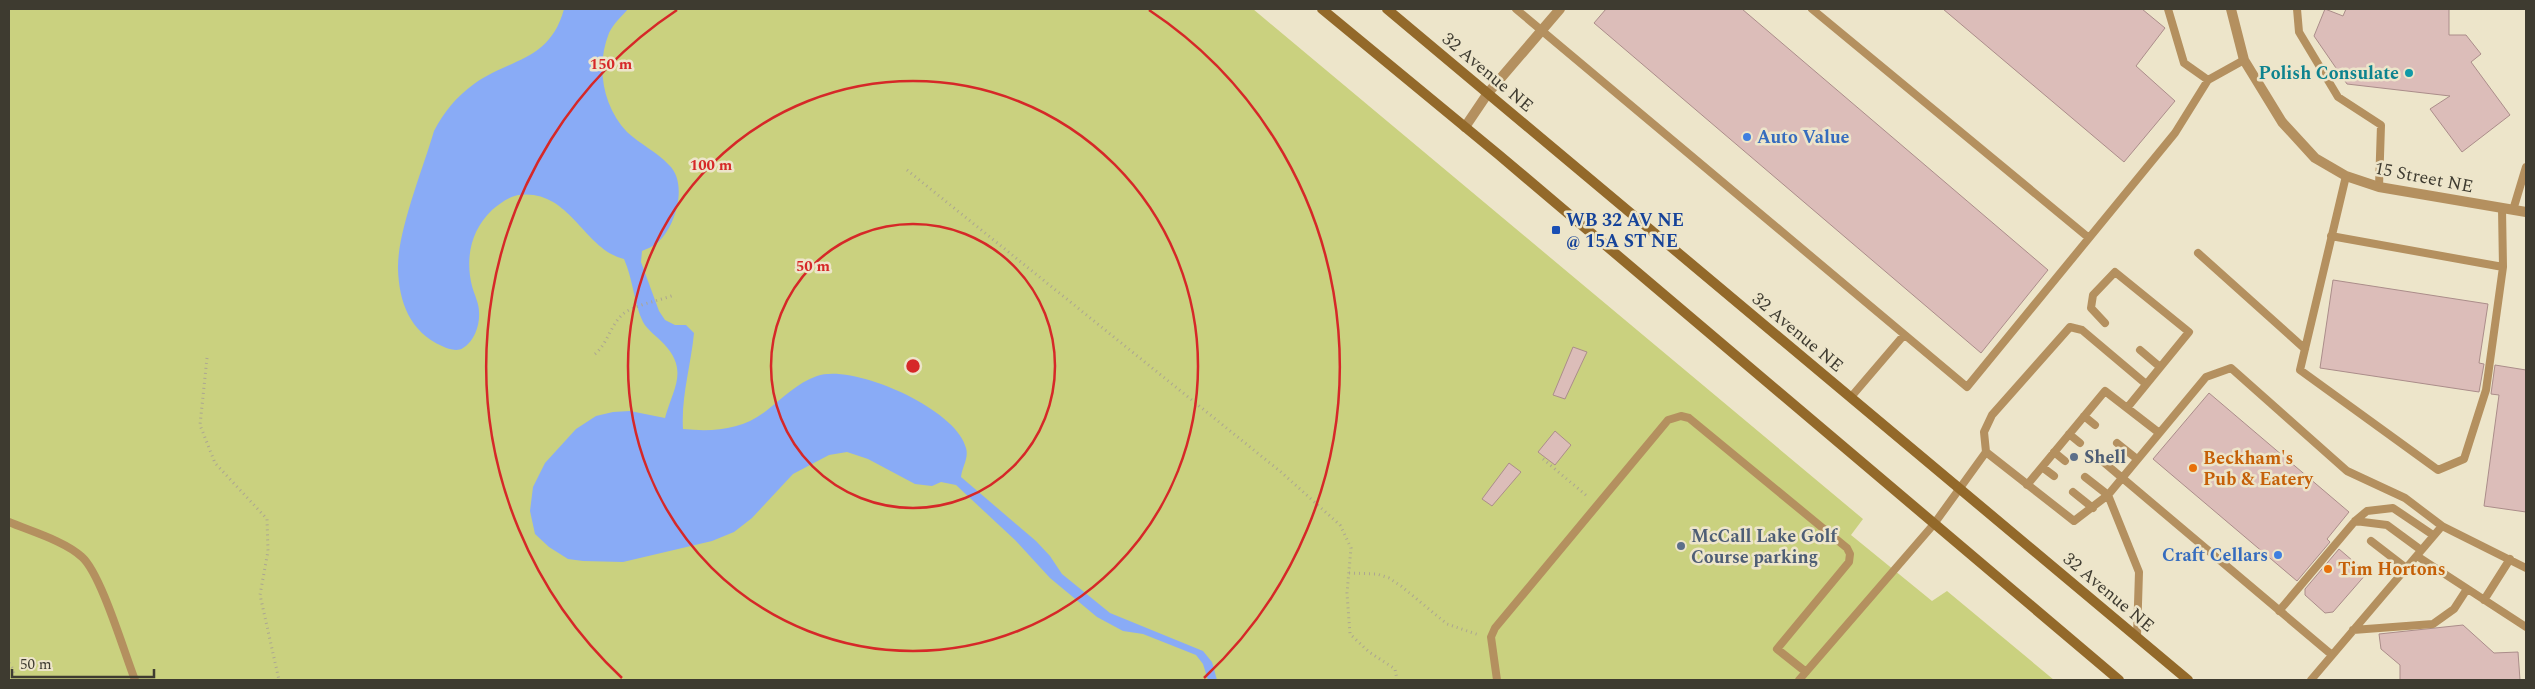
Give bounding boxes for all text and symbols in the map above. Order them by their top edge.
street label: 32 Avenue NE [1436,26,1539,119]
text: 150 m [590,53,633,76]
place label: Polish Consulate [2259,60,2399,87]
marker: Polish Consulate [2403,67,2415,79]
place label: Auto Value [1757,124,1850,151]
marker: Auto Value [1741,131,1753,143]
text: 100 m [690,154,733,177]
street label: 15 Street NE [2372,155,2476,200]
place label: WB 32 AV NE @ 15A ST NE [1566,207,1684,255]
marker: WB 32 AV NE @ 15A ST NE [1550,224,1562,236]
text: 50 m [796,255,831,278]
street label: 32 Avenue NE [1746,286,1849,379]
centre of rings [904,357,922,375]
place label: Shell [2084,444,2126,471]
place label: Beckham's Pub & Eatery [2203,445,2314,493]
marker: Shell [2068,451,2080,463]
marker: Beckham's Pub & Eatery [2187,462,2199,474]
place label: McCall Lake Golf Course parking [1691,523,1838,571]
marker: McCall Lake Golf Course parking [1675,540,1687,552]
place label: Craft Cellars [2162,542,2268,569]
street label: 32 Avenue NE [2057,546,2160,639]
marker: Craft Cellars [2272,549,2284,561]
place label: Tim Hortons [2338,556,2446,583]
marker: Tim Hortons [2322,563,2334,575]
scale bar [12,646,155,678]
text: 50 m [20,653,52,676]

